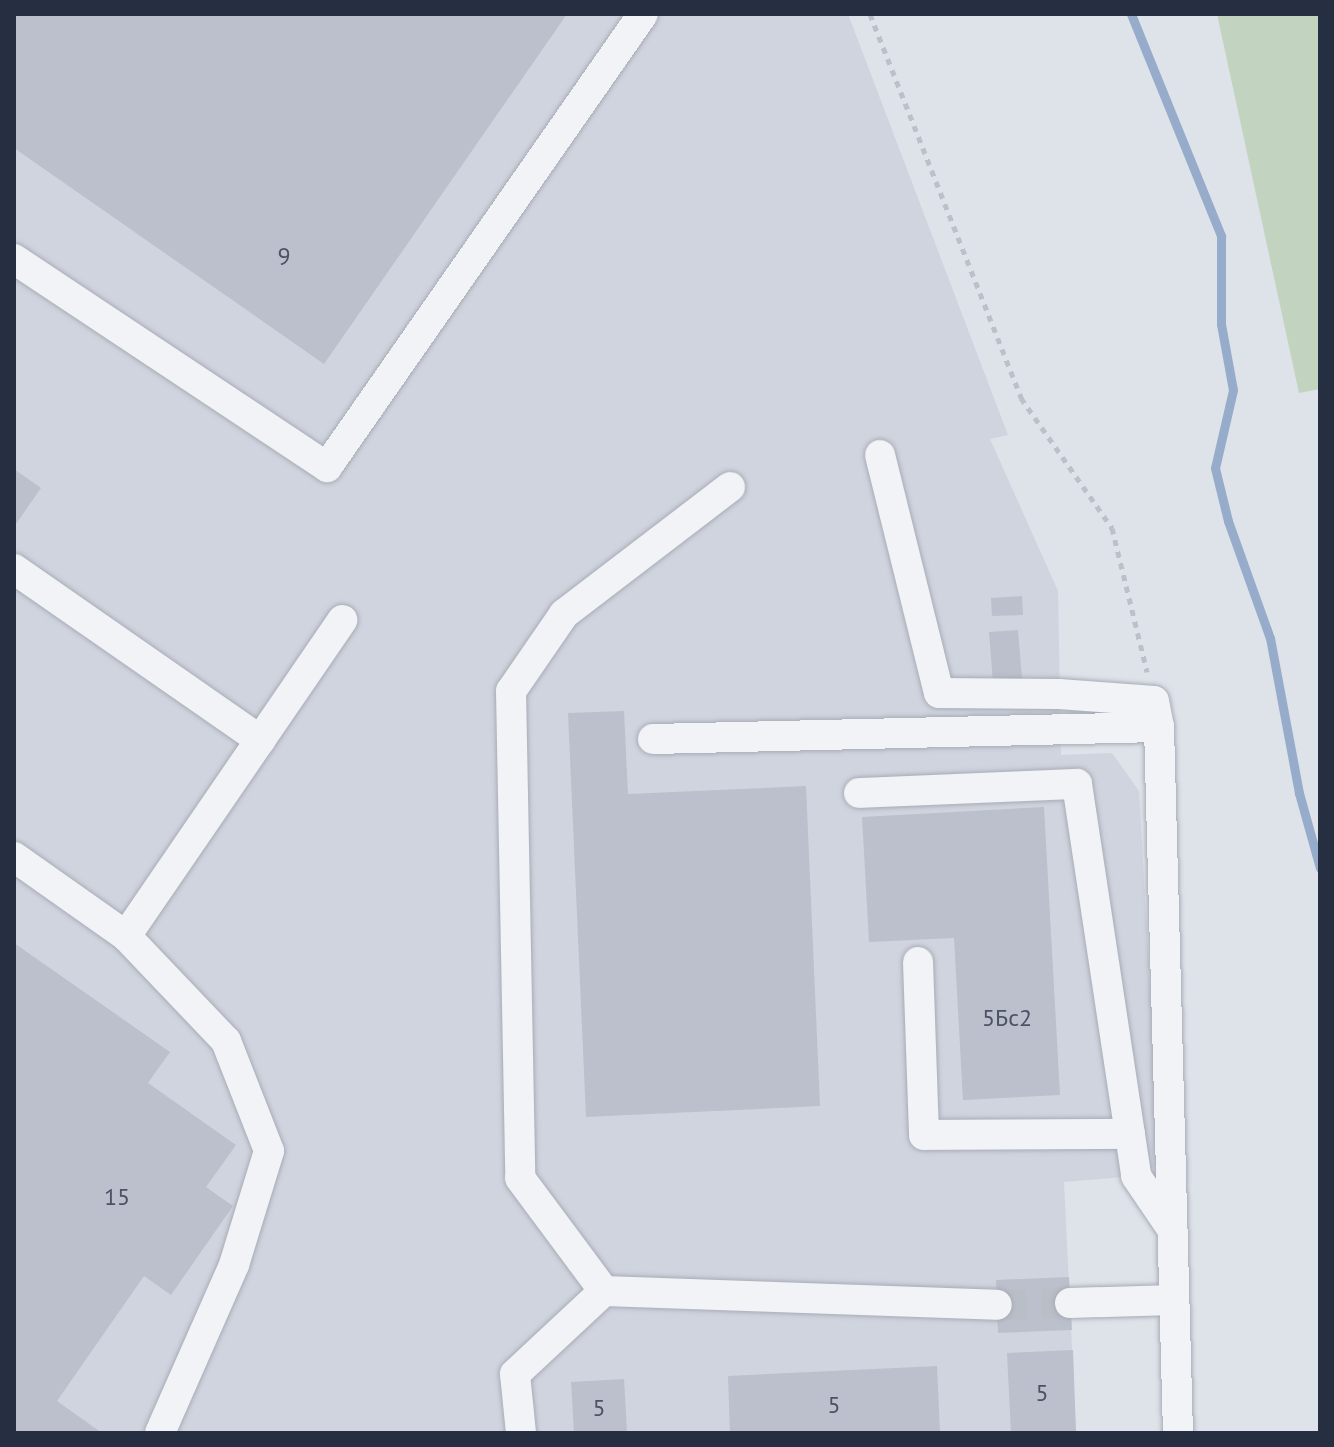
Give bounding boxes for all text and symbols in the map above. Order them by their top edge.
house number: 9 [277,242,291,270]
house number: 5Бс2 [982,1004,1032,1032]
house number: 15 [104,1183,130,1211]
house number: 5 [1035,1379,1049,1407]
house number: 5 [827,1391,841,1419]
house number: 5 [592,1394,606,1422]

